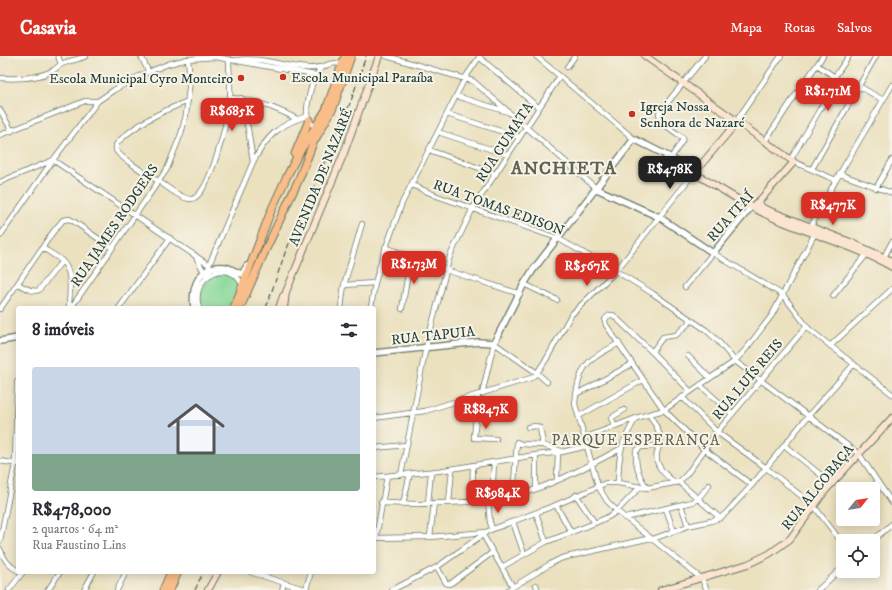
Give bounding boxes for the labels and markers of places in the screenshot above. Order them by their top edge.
place label: Escola Municipal Paraíba [291,69,433,87]
place label: Escola Municipal Cyro Monteiro [49,70,233,88]
marker: Escola Municipal Paraíba [278,72,288,82]
marker: Escola Municipal Cyro Monteiro [236,73,246,83]
pin: R$1.71M [791,78,865,112]
pin: R$685K [199,98,265,132]
place label: Igreja Nossa Senhora de Nazaré [640,98,745,132]
marker: Igreja Nossa Senhora de Nazaré [627,109,637,119]
pin: R$478K [637,156,703,190]
pin: R$477K [800,192,866,226]
pin: R$1.73M [377,251,451,285]
pin: R$567K [554,253,620,287]
pin: R$847K [453,396,519,430]
pin: R$984K [465,480,531,514]

